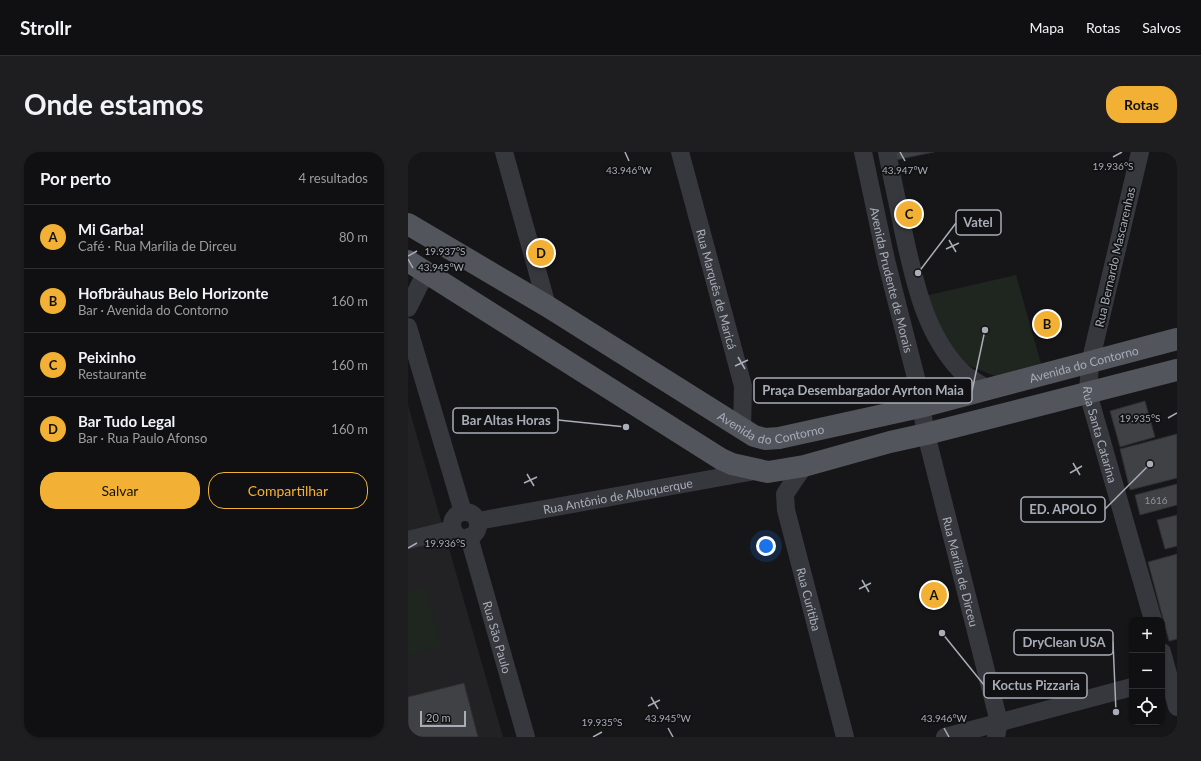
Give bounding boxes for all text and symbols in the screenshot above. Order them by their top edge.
text: Strollr [20,16,71,39]
text: Mapa [1029,19,1064,36]
text: Rotas [1086,19,1120,36]
text: Salvos [1142,19,1181,36]
button: Rotas [1106,86,1177,123]
text: Onde estamos [24,87,204,121]
text: 19.936°S [1093,160,1133,172]
text: 43.946°W [606,164,653,176]
text: 43.947°W [882,164,929,176]
text: Por perto [40,168,111,189]
text: 4 resultados [298,170,368,186]
street label: Rua Bernardo Mascarenhas [1092,185,1138,329]
pin: C [896,199,922,229]
street label: Avenida Prudente de Morais [867,206,917,354]
callout: Vatel [956,210,1001,235]
text: Vatel [962,214,993,230]
text: Mi Garba! [78,220,144,238]
street label: Rua Marquês de Maricá [694,227,740,351]
text: A [48,229,58,245]
text: 80 m [339,229,368,245]
text: Café · Rua Marília de Dirceu [78,238,237,254]
pin: D [528,238,554,268]
text: 19.937°S [425,245,465,257]
text: 43.945°W [418,261,465,273]
text: Hofbräuhaus Belo Horizonte [78,284,268,302]
text: B [49,293,57,309]
text: 160 m [331,293,368,309]
text: Bar · Avenida do Contorno [78,302,228,318]
pin: B [1034,309,1060,339]
street label: Avenida do Contorno [1028,342,1140,385]
text: Peixinho [78,348,136,366]
text: C [49,357,57,373]
text: 160 m [331,357,368,373]
text: Restaurante [78,366,146,382]
callout: Praça Desembargador Ayrton Maia [754,378,972,403]
text: Praça Desembargador Ayrton Maia [762,382,964,398]
street label: Rua Santa Catarina [1080,386,1121,484]
callout: Bar Altas Horas [453,408,558,433]
street label: Avenida do Contorno [715,408,826,446]
text: Bar Tudo Legal [78,412,175,430]
text: Bar Altas Horas [461,412,551,428]
text: 19.935°S [1120,412,1160,424]
text: D [48,421,58,437]
text: 160 m [331,421,368,437]
text: Bar · Rua Paulo Afonso [78,430,207,446]
button: Salvar [40,472,200,509]
button: Compartilhar [208,472,368,509]
street label: Rua Antônio de Albuquerque [542,475,694,517]
house number: 1616 [1144,494,1168,506]
callout: ED. APOLO [1021,497,1105,522]
text: ED. APOLO [1029,501,1097,517]
street label: Rua Marília de Dirceu [940,515,982,628]
your location [756,536,776,556]
text: 19.936°S [425,537,465,549]
street label: Rua Curitiba [794,566,825,633]
pin: A [921,580,947,610]
street label: Rua São Paulo [480,599,515,675]
map controls [1129,617,1165,725]
button: + [1129,617,1165,653]
callout: DryClean USA [1014,630,1113,655]
text: DryClean USA [1023,634,1106,650]
button: − [1129,653,1165,689]
callout: Koctus Pizzaria [984,673,1087,698]
text: Koctus Pizzaria [992,677,1080,693]
button: locate [1129,689,1165,725]
scale bar [420,709,466,728]
text: 20 m [426,711,451,724]
text: 43.945°W [645,712,692,724]
text: 43.946°W [921,712,968,724]
text: 19.935°S [582,716,622,728]

